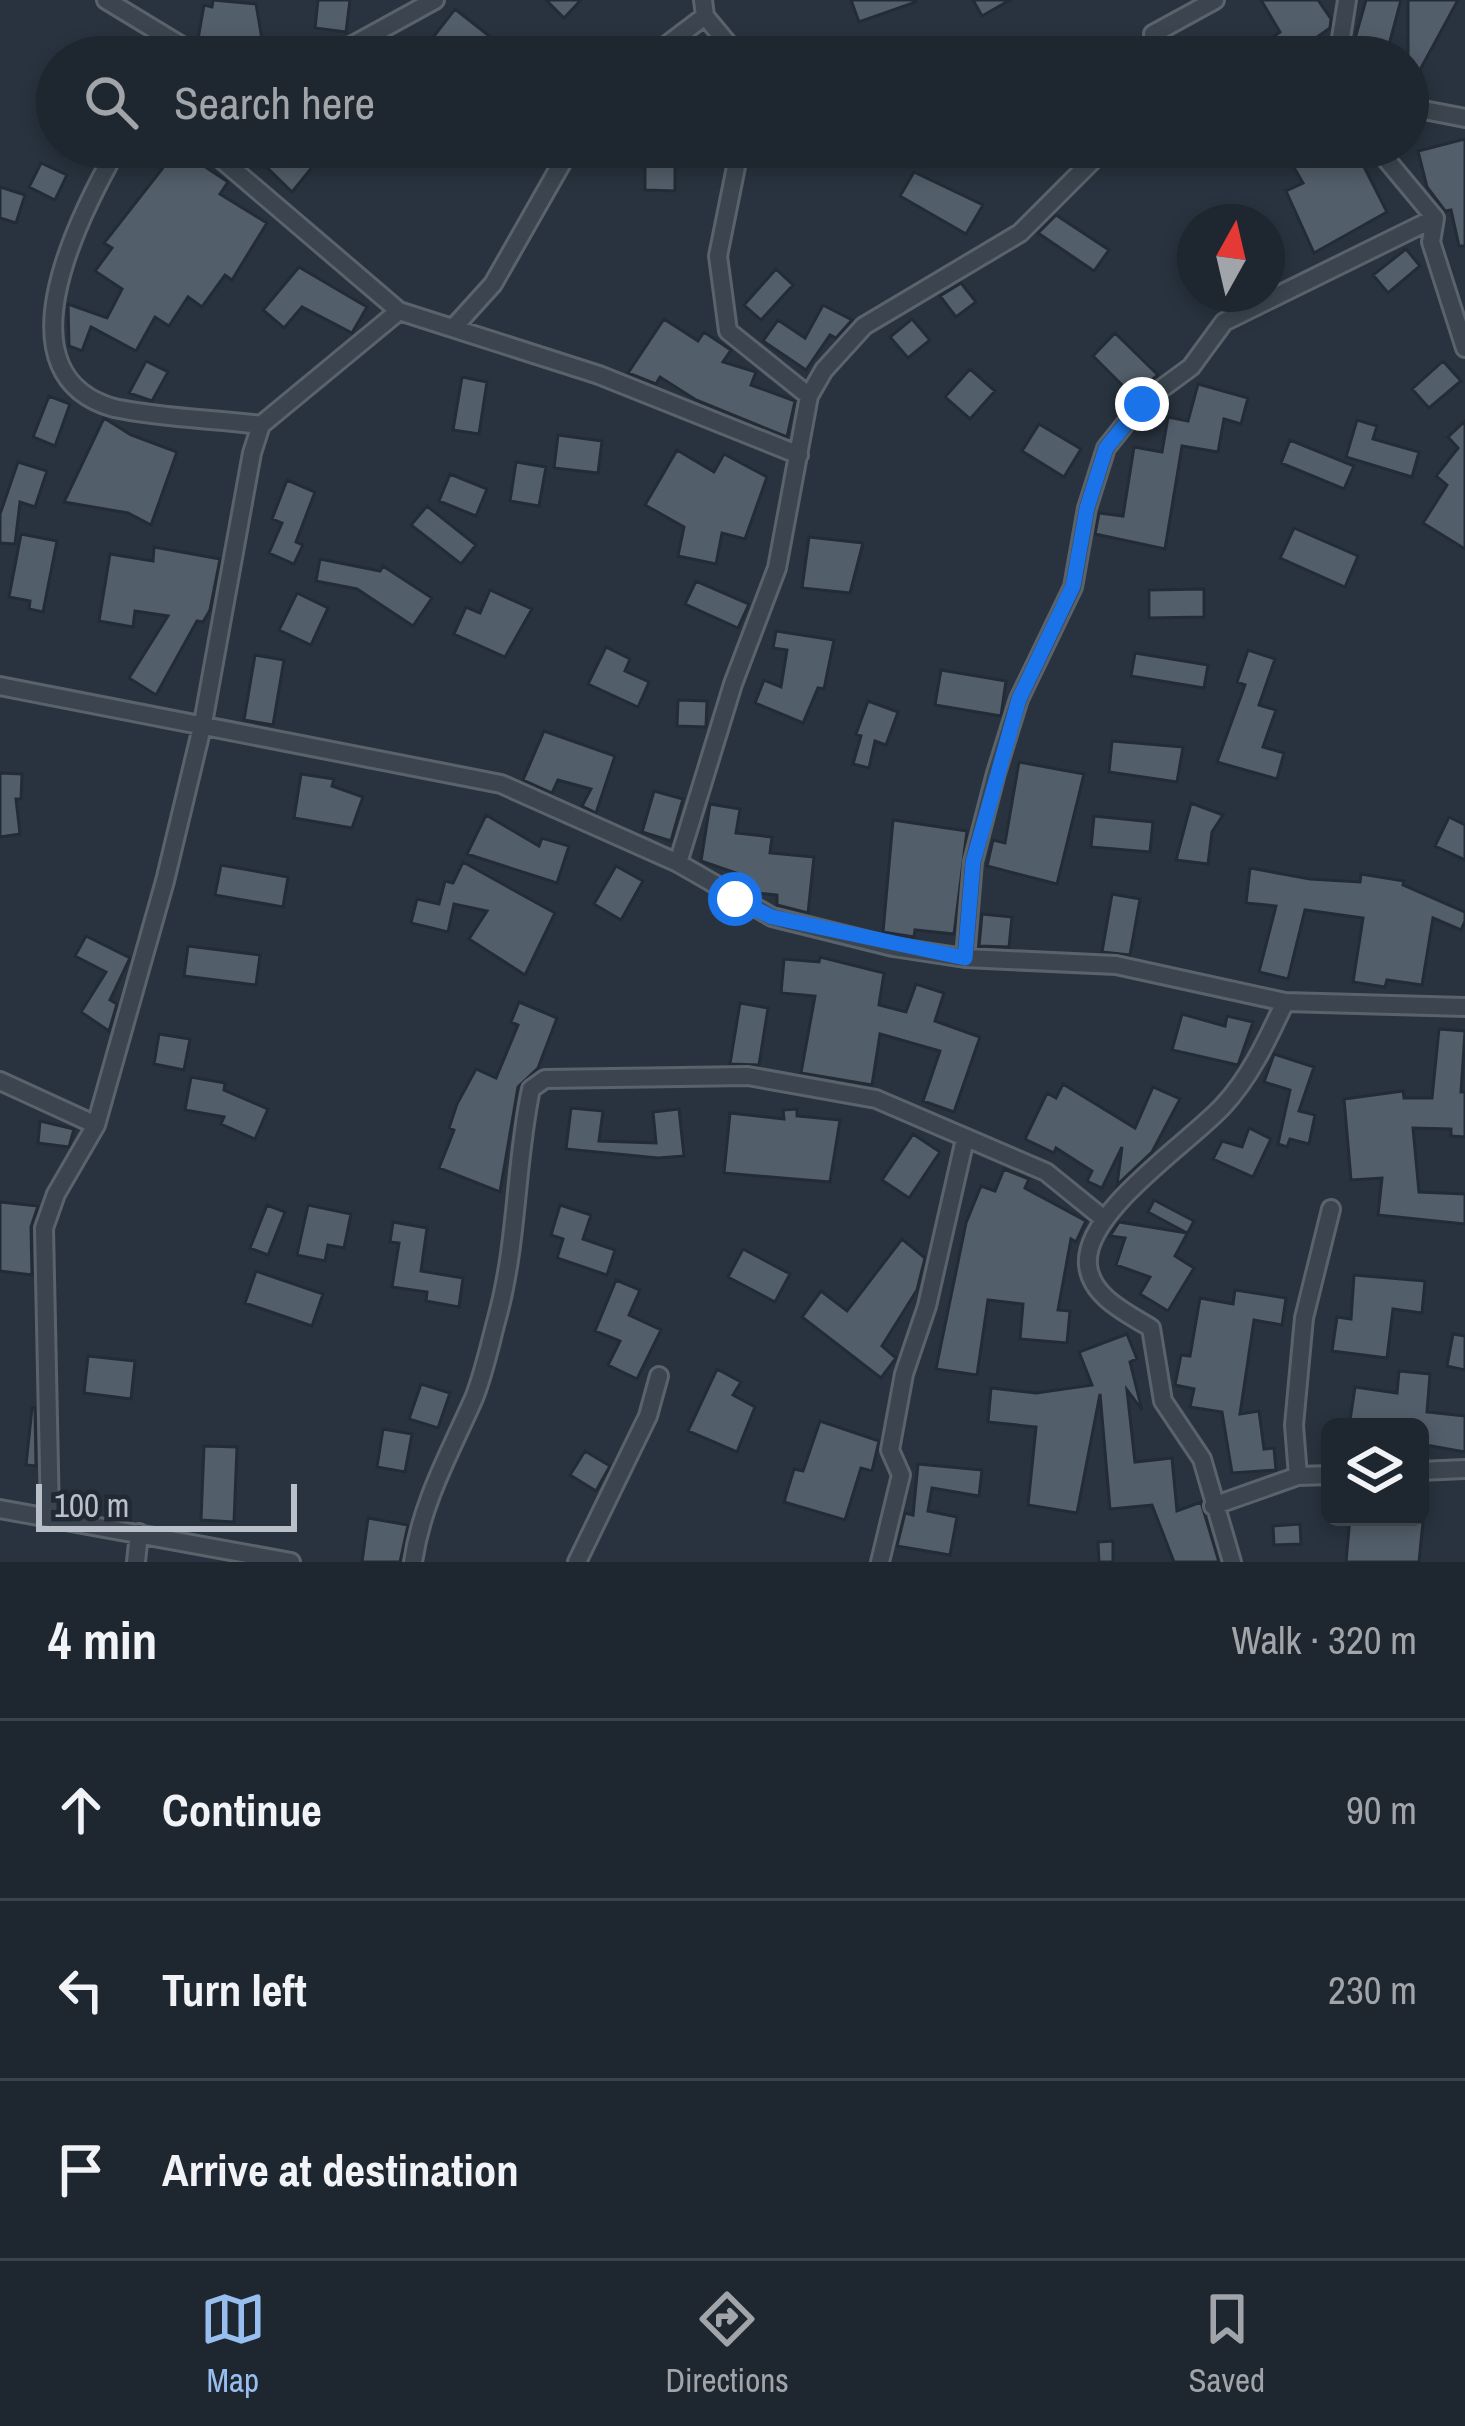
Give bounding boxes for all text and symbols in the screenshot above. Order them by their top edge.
search box [36,36,1429,168]
icon: search [78,69,144,135]
text: Search here [174,72,375,133]
north arrow [1177,204,1285,312]
route end [1115,377,1169,431]
route start [708,872,762,926]
map controls [1321,1418,1429,1526]
button: layers [1321,1418,1429,1526]
scale bar [36,1478,297,1531]
text: 100 m [54,1483,129,1527]
text: 4 min [48,1606,157,1675]
text: Walk · 320 m [1232,1614,1417,1666]
icon: ahead [48,1777,114,1843]
text: Continue [162,1779,322,1840]
text: 90 m [1346,1784,1417,1836]
icon: left [48,1957,114,2023]
text: Turn left [162,1959,307,2020]
text: 230 m [1328,1964,1417,2016]
icon: arrive [48,2137,114,2203]
text: Arrive at destination [162,2139,519,2200]
tab: Map [200,2286,266,2402]
tab: Directions [665,2286,789,2402]
tab: Saved [1188,2286,1265,2402]

